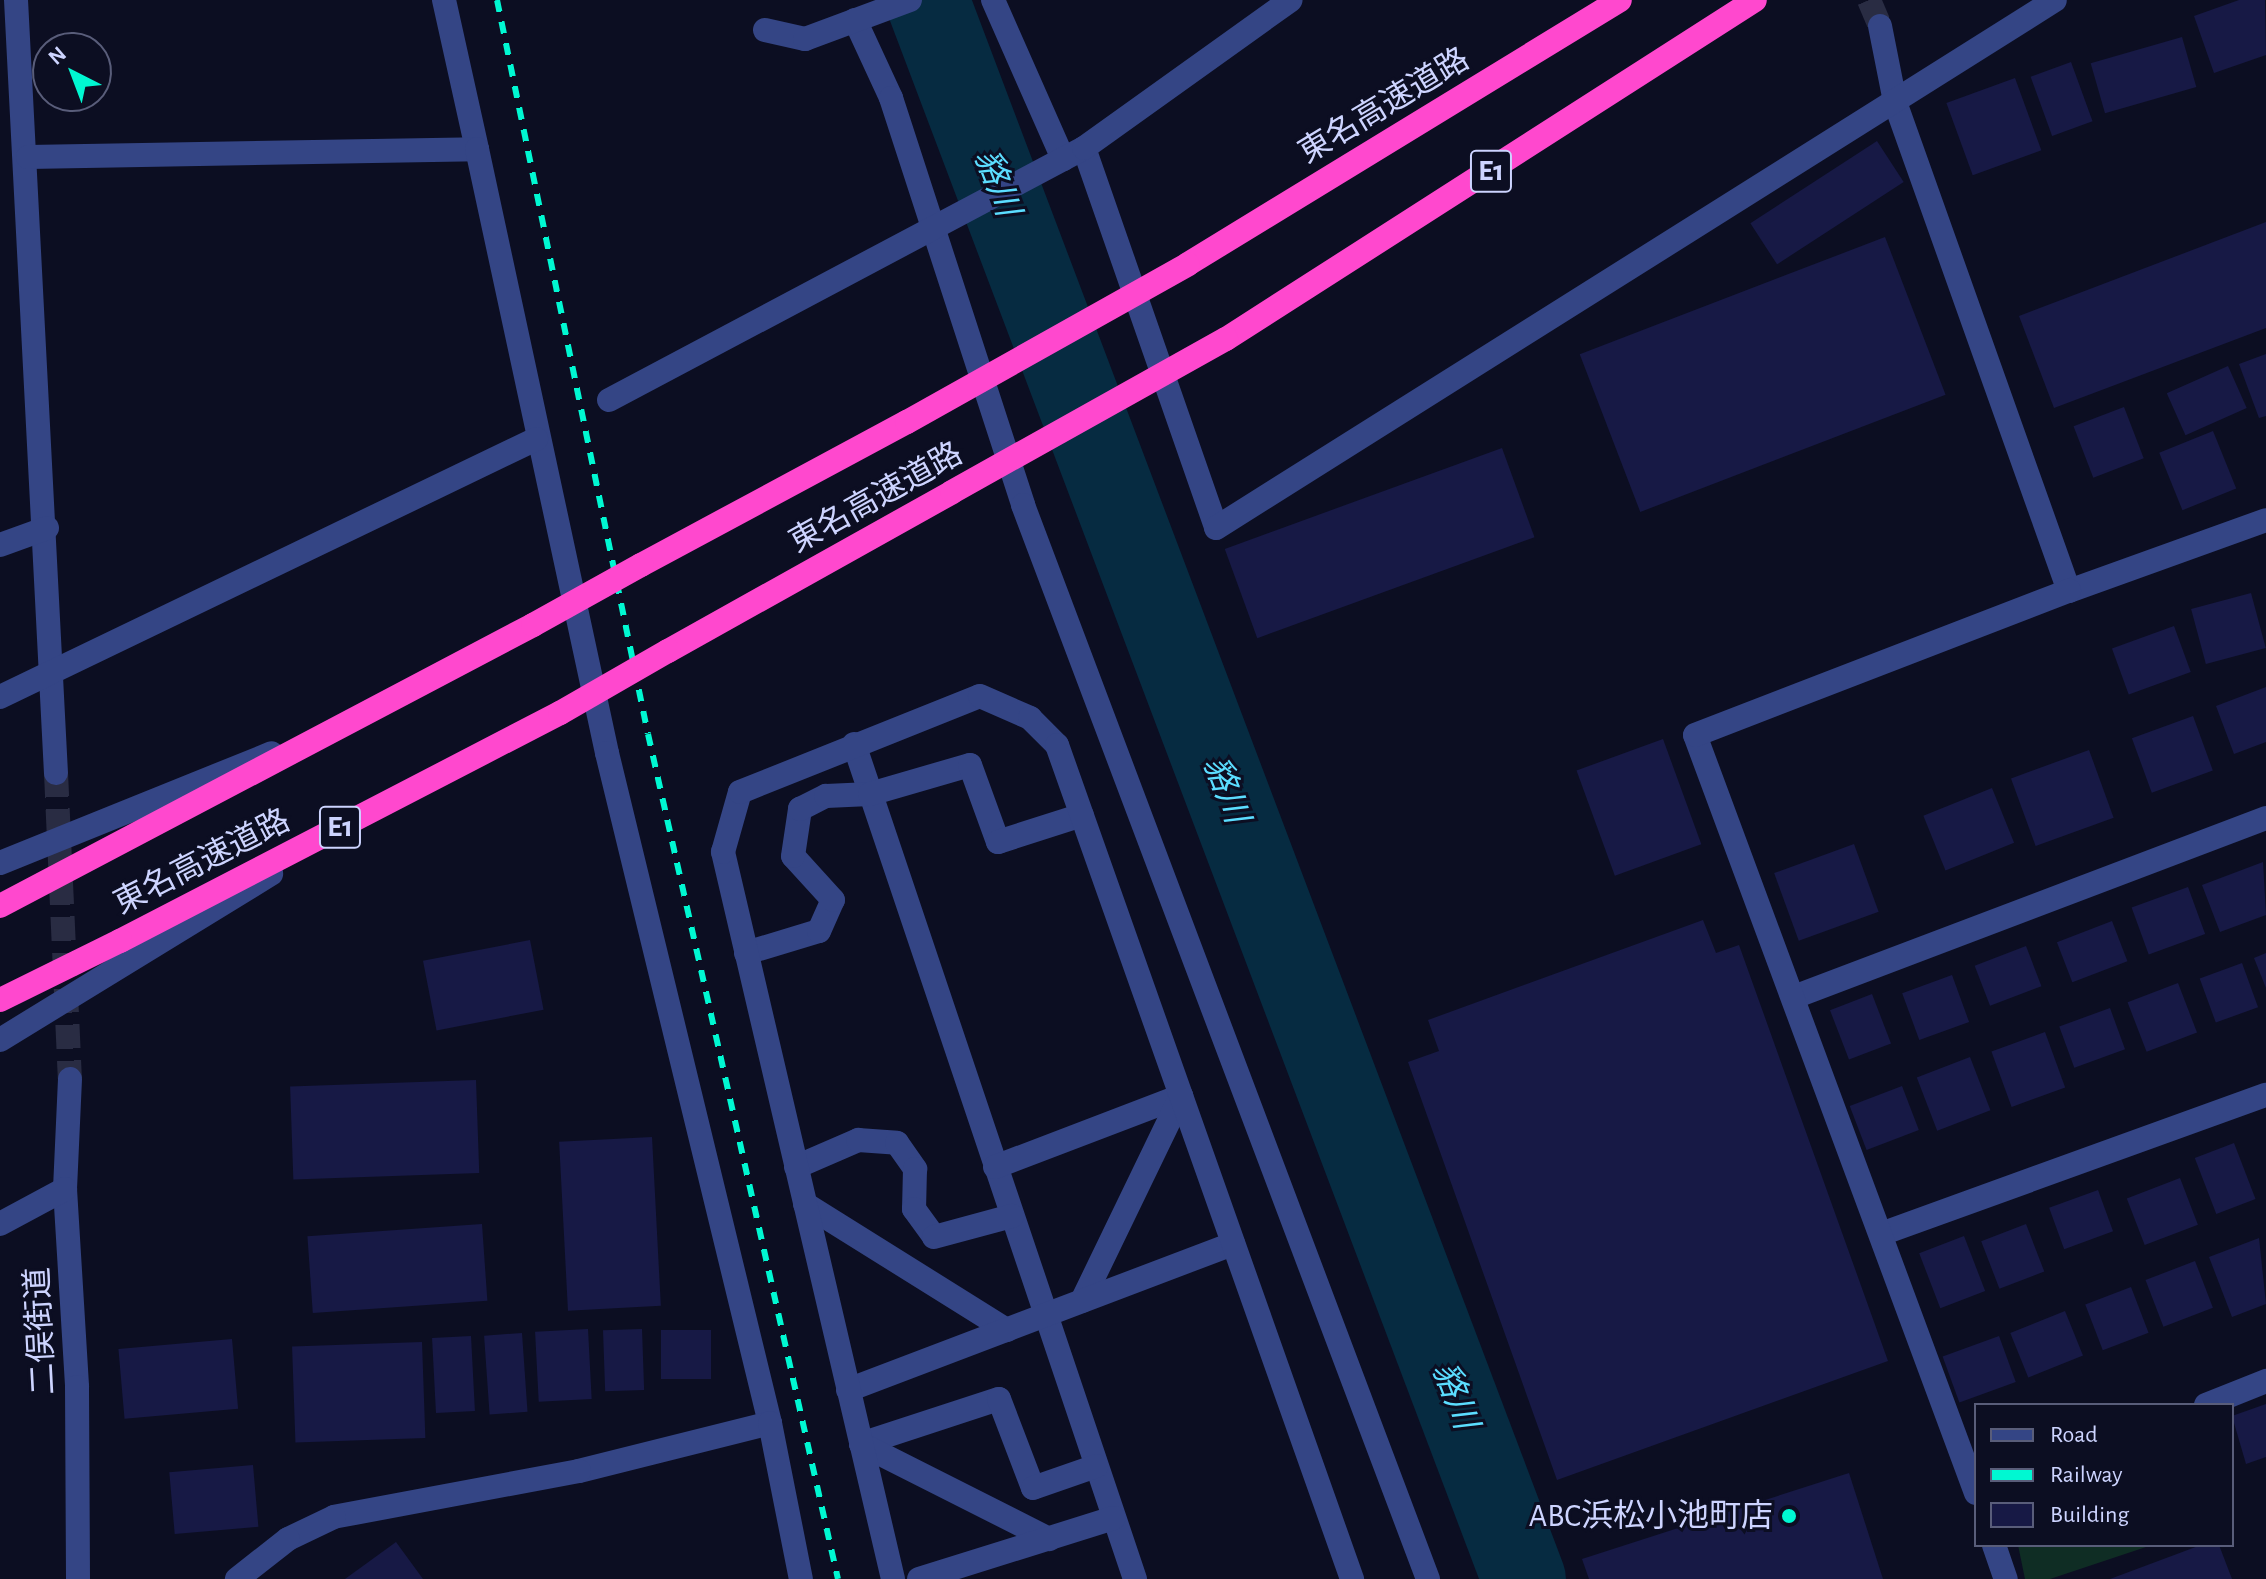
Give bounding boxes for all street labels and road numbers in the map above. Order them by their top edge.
street label: 東名高速道路 [1292,40,1476,172]
road number: E1 [1469,145,1513,197]
street label: 東名高速道路 [783,435,969,561]
street label: 東名高速道路 [108,801,296,923]
road number: E1 [318,801,362,853]
street label: 二俣街道 [18,1266,64,1396]

